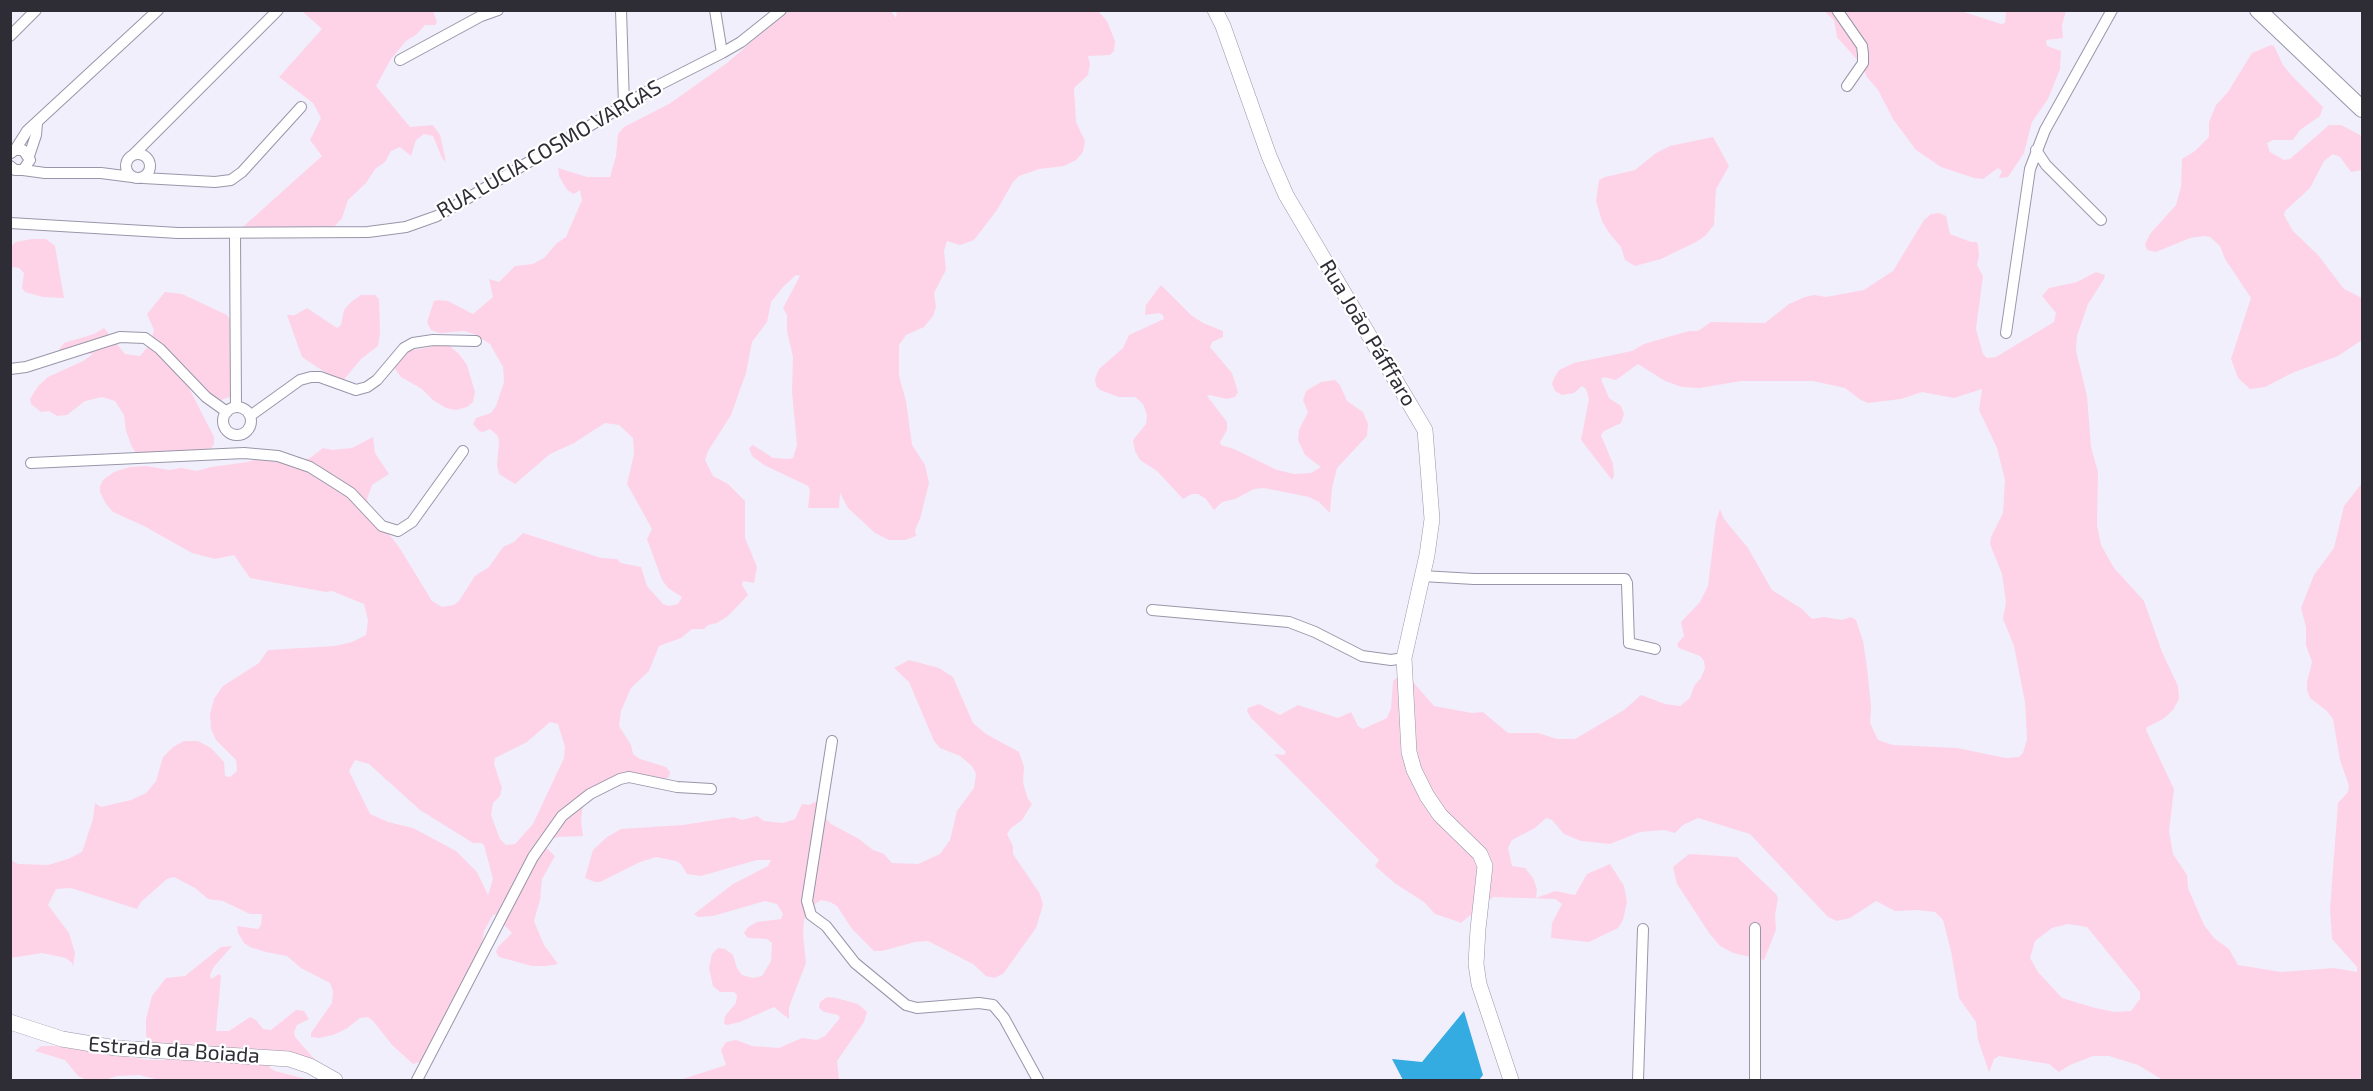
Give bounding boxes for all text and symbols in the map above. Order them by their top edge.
street label: RUA LUCIA COSMO VARGAS [432,74,666,224]
street label: Rua João Páfffaro [1314,255,1422,411]
street label: Estrada da Boiada [87,1031,261,1069]

